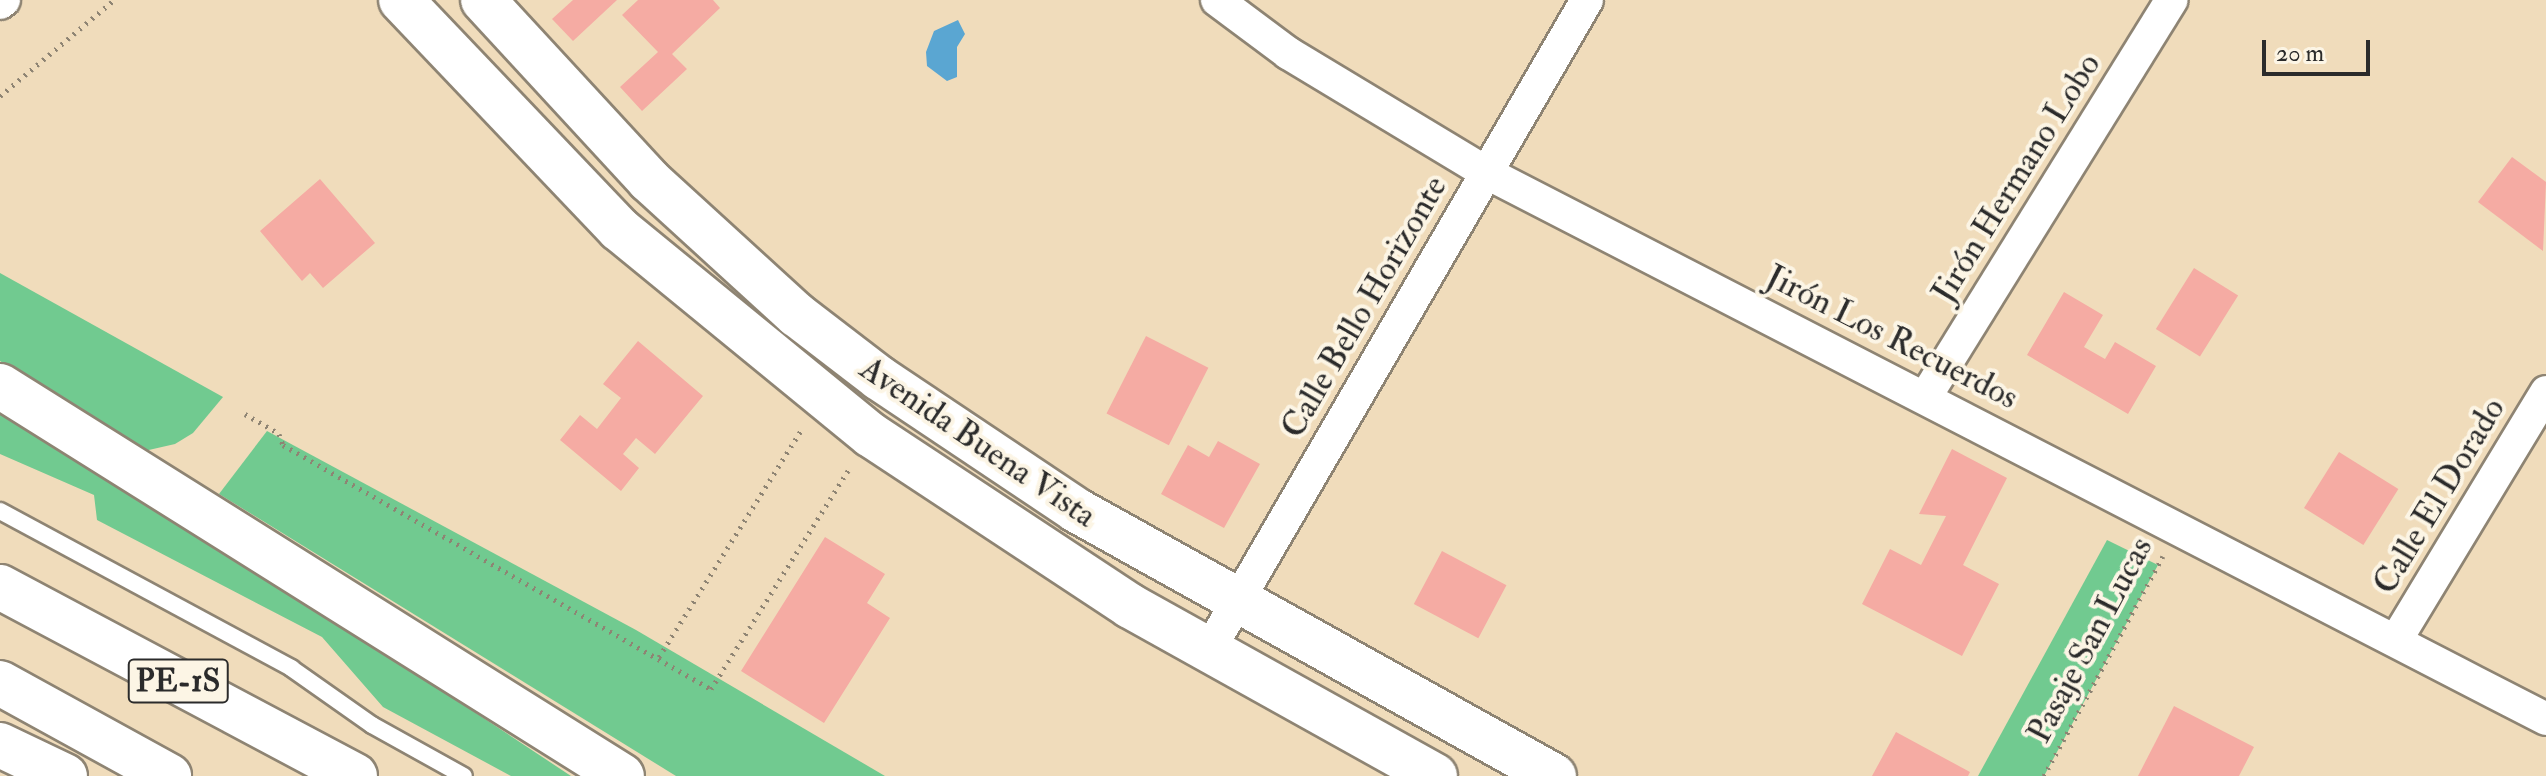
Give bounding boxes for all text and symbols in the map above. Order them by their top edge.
scale bar [2266,24,2374,74]
text: 20 m [2276,38,2324,69]
street label: Jirón Hermano Lobo [1923,46,2109,310]
street label: Calle Bello Horizonte [1272,169,1456,445]
street label: Jirón Los Recuerdos [1759,256,2025,418]
street label: Avenida Buena Vista [852,348,1104,536]
street label: Calle El Dorado [2364,391,2514,601]
street label: Pasaje San Lucas [2019,530,2161,750]
road number: PE-1S [126,653,230,709]

